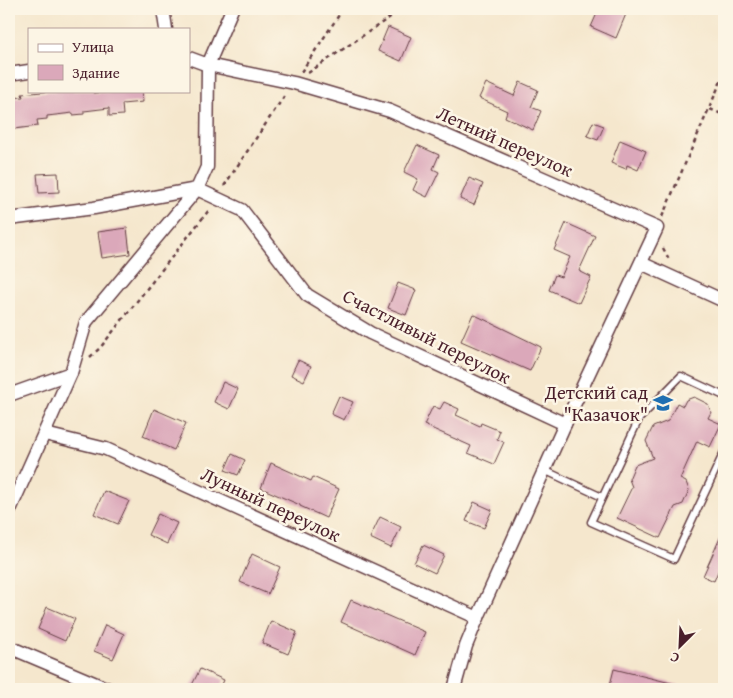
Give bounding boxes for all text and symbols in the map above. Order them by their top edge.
legend [28,28,190,92]
text: Улица [72,36,115,57]
text: Здание [72,62,120,83]
street label: Летний переулок [432,98,578,184]
street label: Счастливый переулок [338,281,516,391]
place label: Детский сад "Казачок" [544,378,648,428]
school or university icon: Детский сад "Казачок" [652,392,674,414]
street label: Лунный переулок [197,459,345,549]
north arrow [656,620,706,670]
text: С [667,647,682,669]

